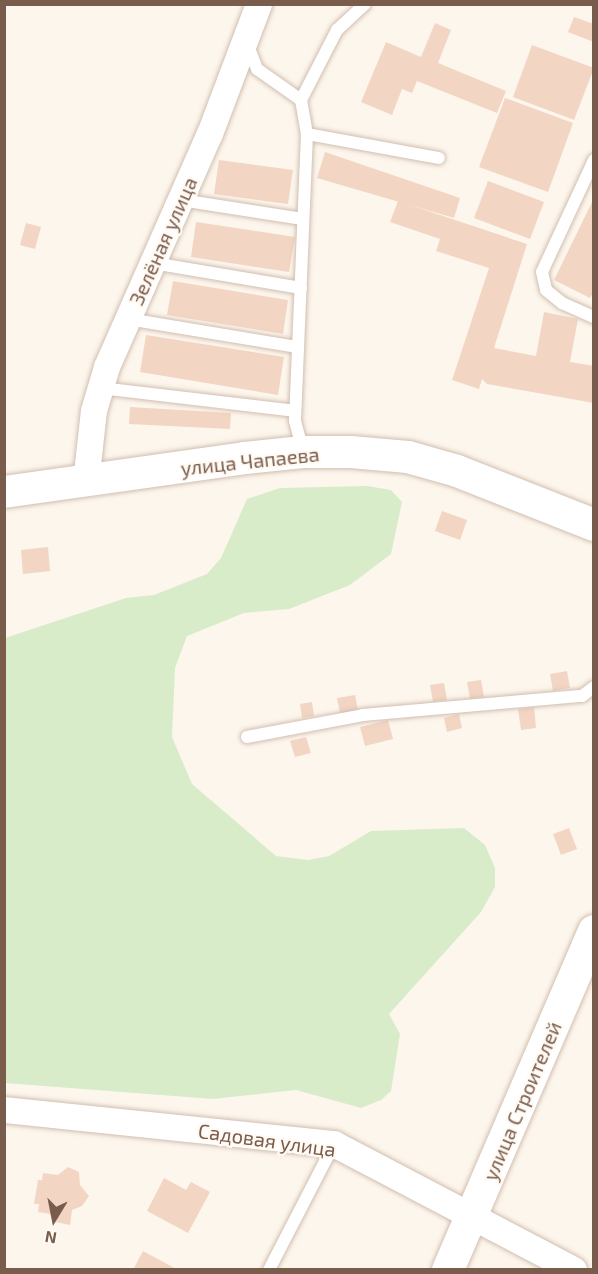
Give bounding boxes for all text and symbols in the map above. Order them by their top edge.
street label: Зелёная улица [124,173,202,309]
street label: улица Чапаева [179,442,321,480]
street label: улица Строителей [478,1018,566,1184]
street label: Садовая улица [197,1118,337,1162]
north arrow [24,1190,84,1250]
text: N [43,1228,58,1249]

